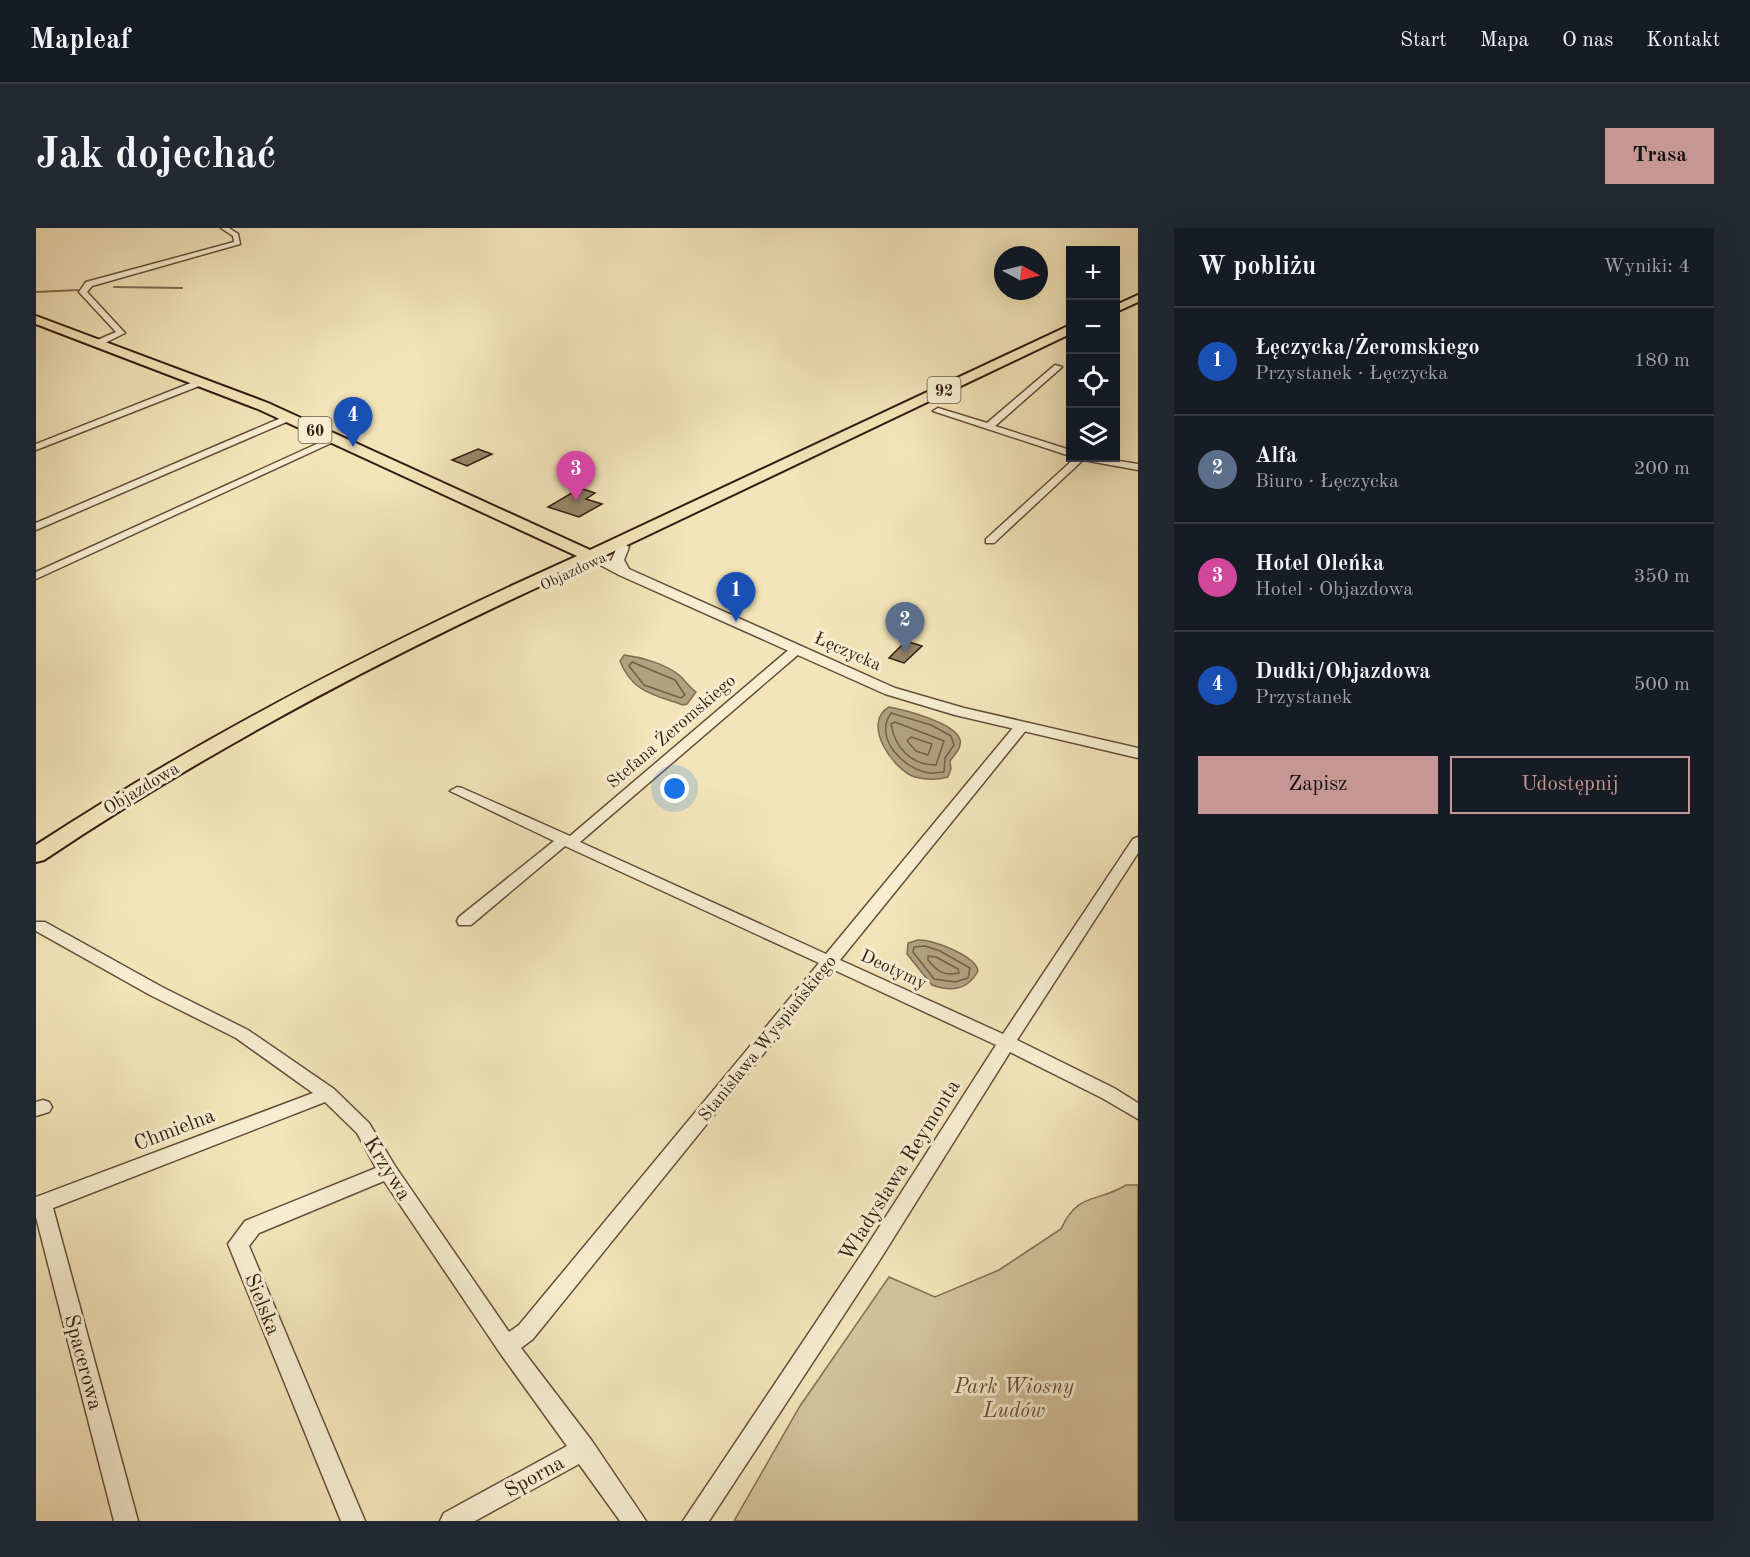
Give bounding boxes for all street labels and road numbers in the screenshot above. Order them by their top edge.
road number: 92 [928,377,960,403]
road number: 60 [298,417,332,443]
street label: Objazdowa [538,550,609,594]
street label: Łęczycka [811,629,884,675]
street label: Stefana Żeromskiego [602,669,739,792]
street label: Objazdowa [101,759,183,818]
street label: Deotymy [858,947,930,993]
street label: Stanisława Wyspiańskiego [695,952,840,1125]
street label: Władysława Reymonta [836,1076,965,1265]
street label: Chmielna [131,1105,218,1155]
street label: Krzywa [359,1133,414,1204]
street label: Sielska [240,1271,283,1338]
street label: Spacerowa [60,1312,105,1412]
street label: Sporna [501,1452,568,1502]

